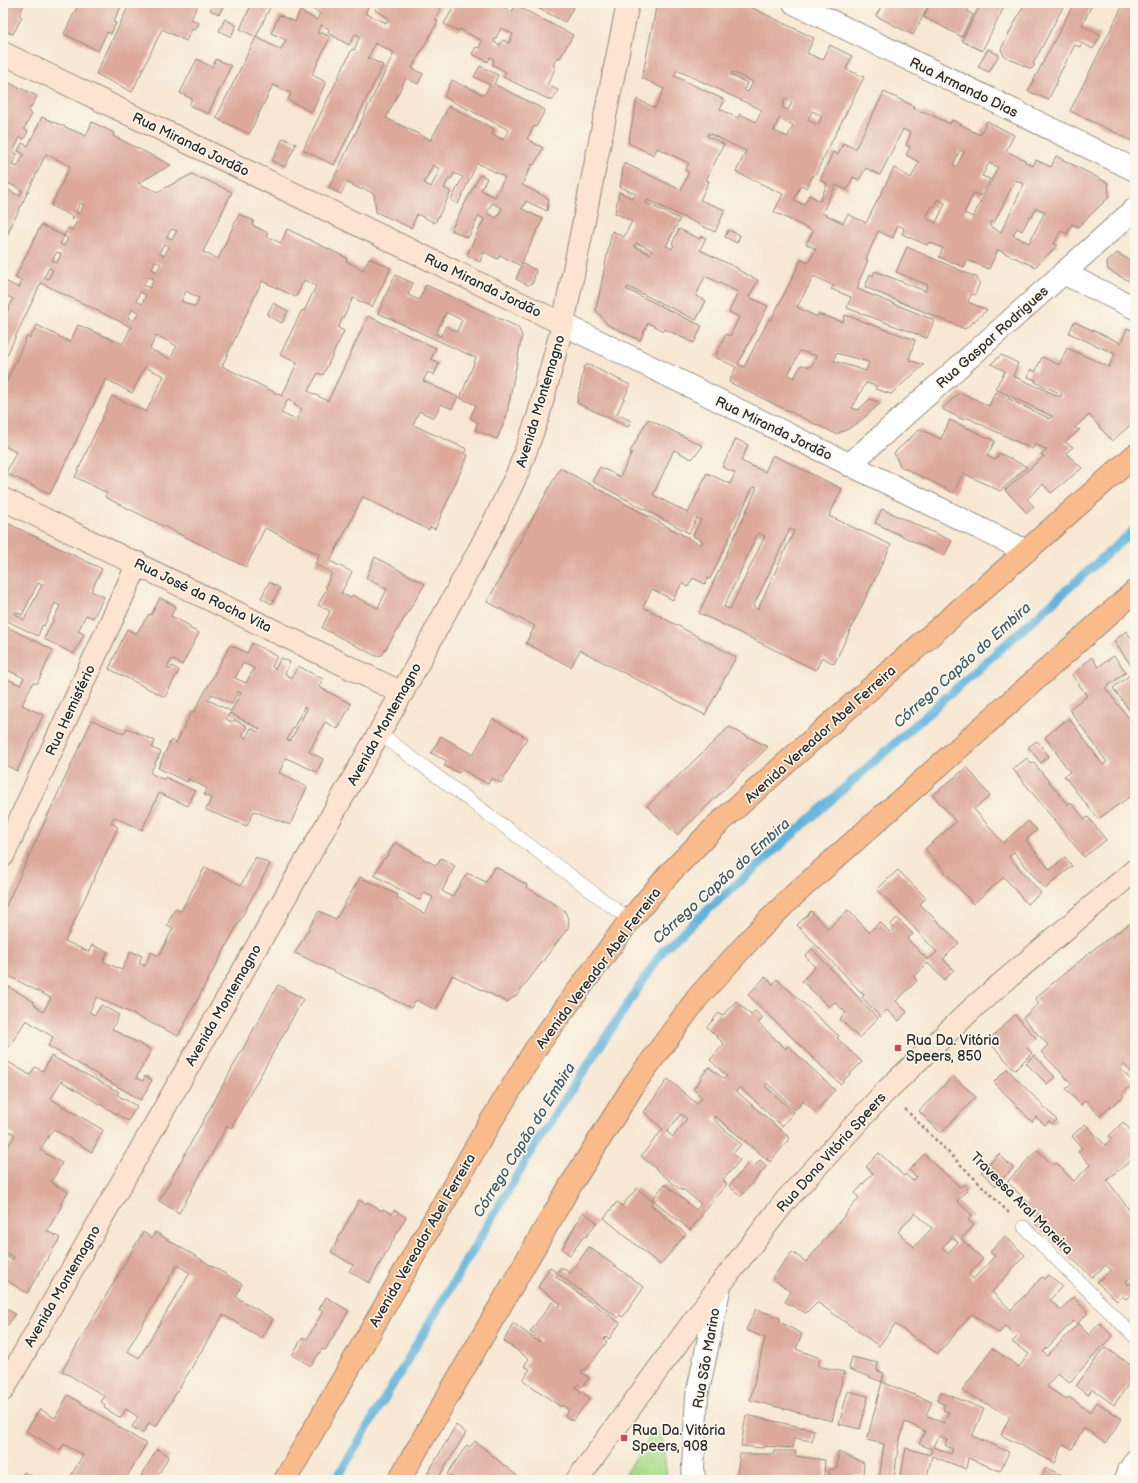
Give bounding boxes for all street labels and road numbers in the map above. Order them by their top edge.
street label: Rua Armando Dias [907,54,1021,121]
street label: Rua Miranda Jordão [129,109,252,180]
street label: Rua Miranda Jordão [421,250,544,321]
street label: Rua Gaspar Rodrigues [933,282,1052,392]
street label: Avenida Montemagno [512,333,569,469]
street label: Rua Miranda Jordão [712,393,835,464]
street label: Rua José da Rocha Vita [131,555,274,636]
street label: Avenida Montemagno [344,660,425,788]
street label: Rua Hemisfério [42,662,99,758]
street label: Avenida Vereador Abel Ferreira [741,662,899,807]
street label: Avenida Vereador Abel Ferreira [532,884,665,1052]
street label: Avenida Montemagno [182,941,265,1069]
street label: Rua Dona Vitória Speers [773,1089,890,1216]
street label: Travessa Aral Moreira [967,1149,1077,1258]
street label: Avenida Vereador Abel Ferreira [366,1151,479,1330]
street label: Avenida Montemagno [21,1222,104,1350]
street label: Rua São Marino [689,1307,724,1410]

